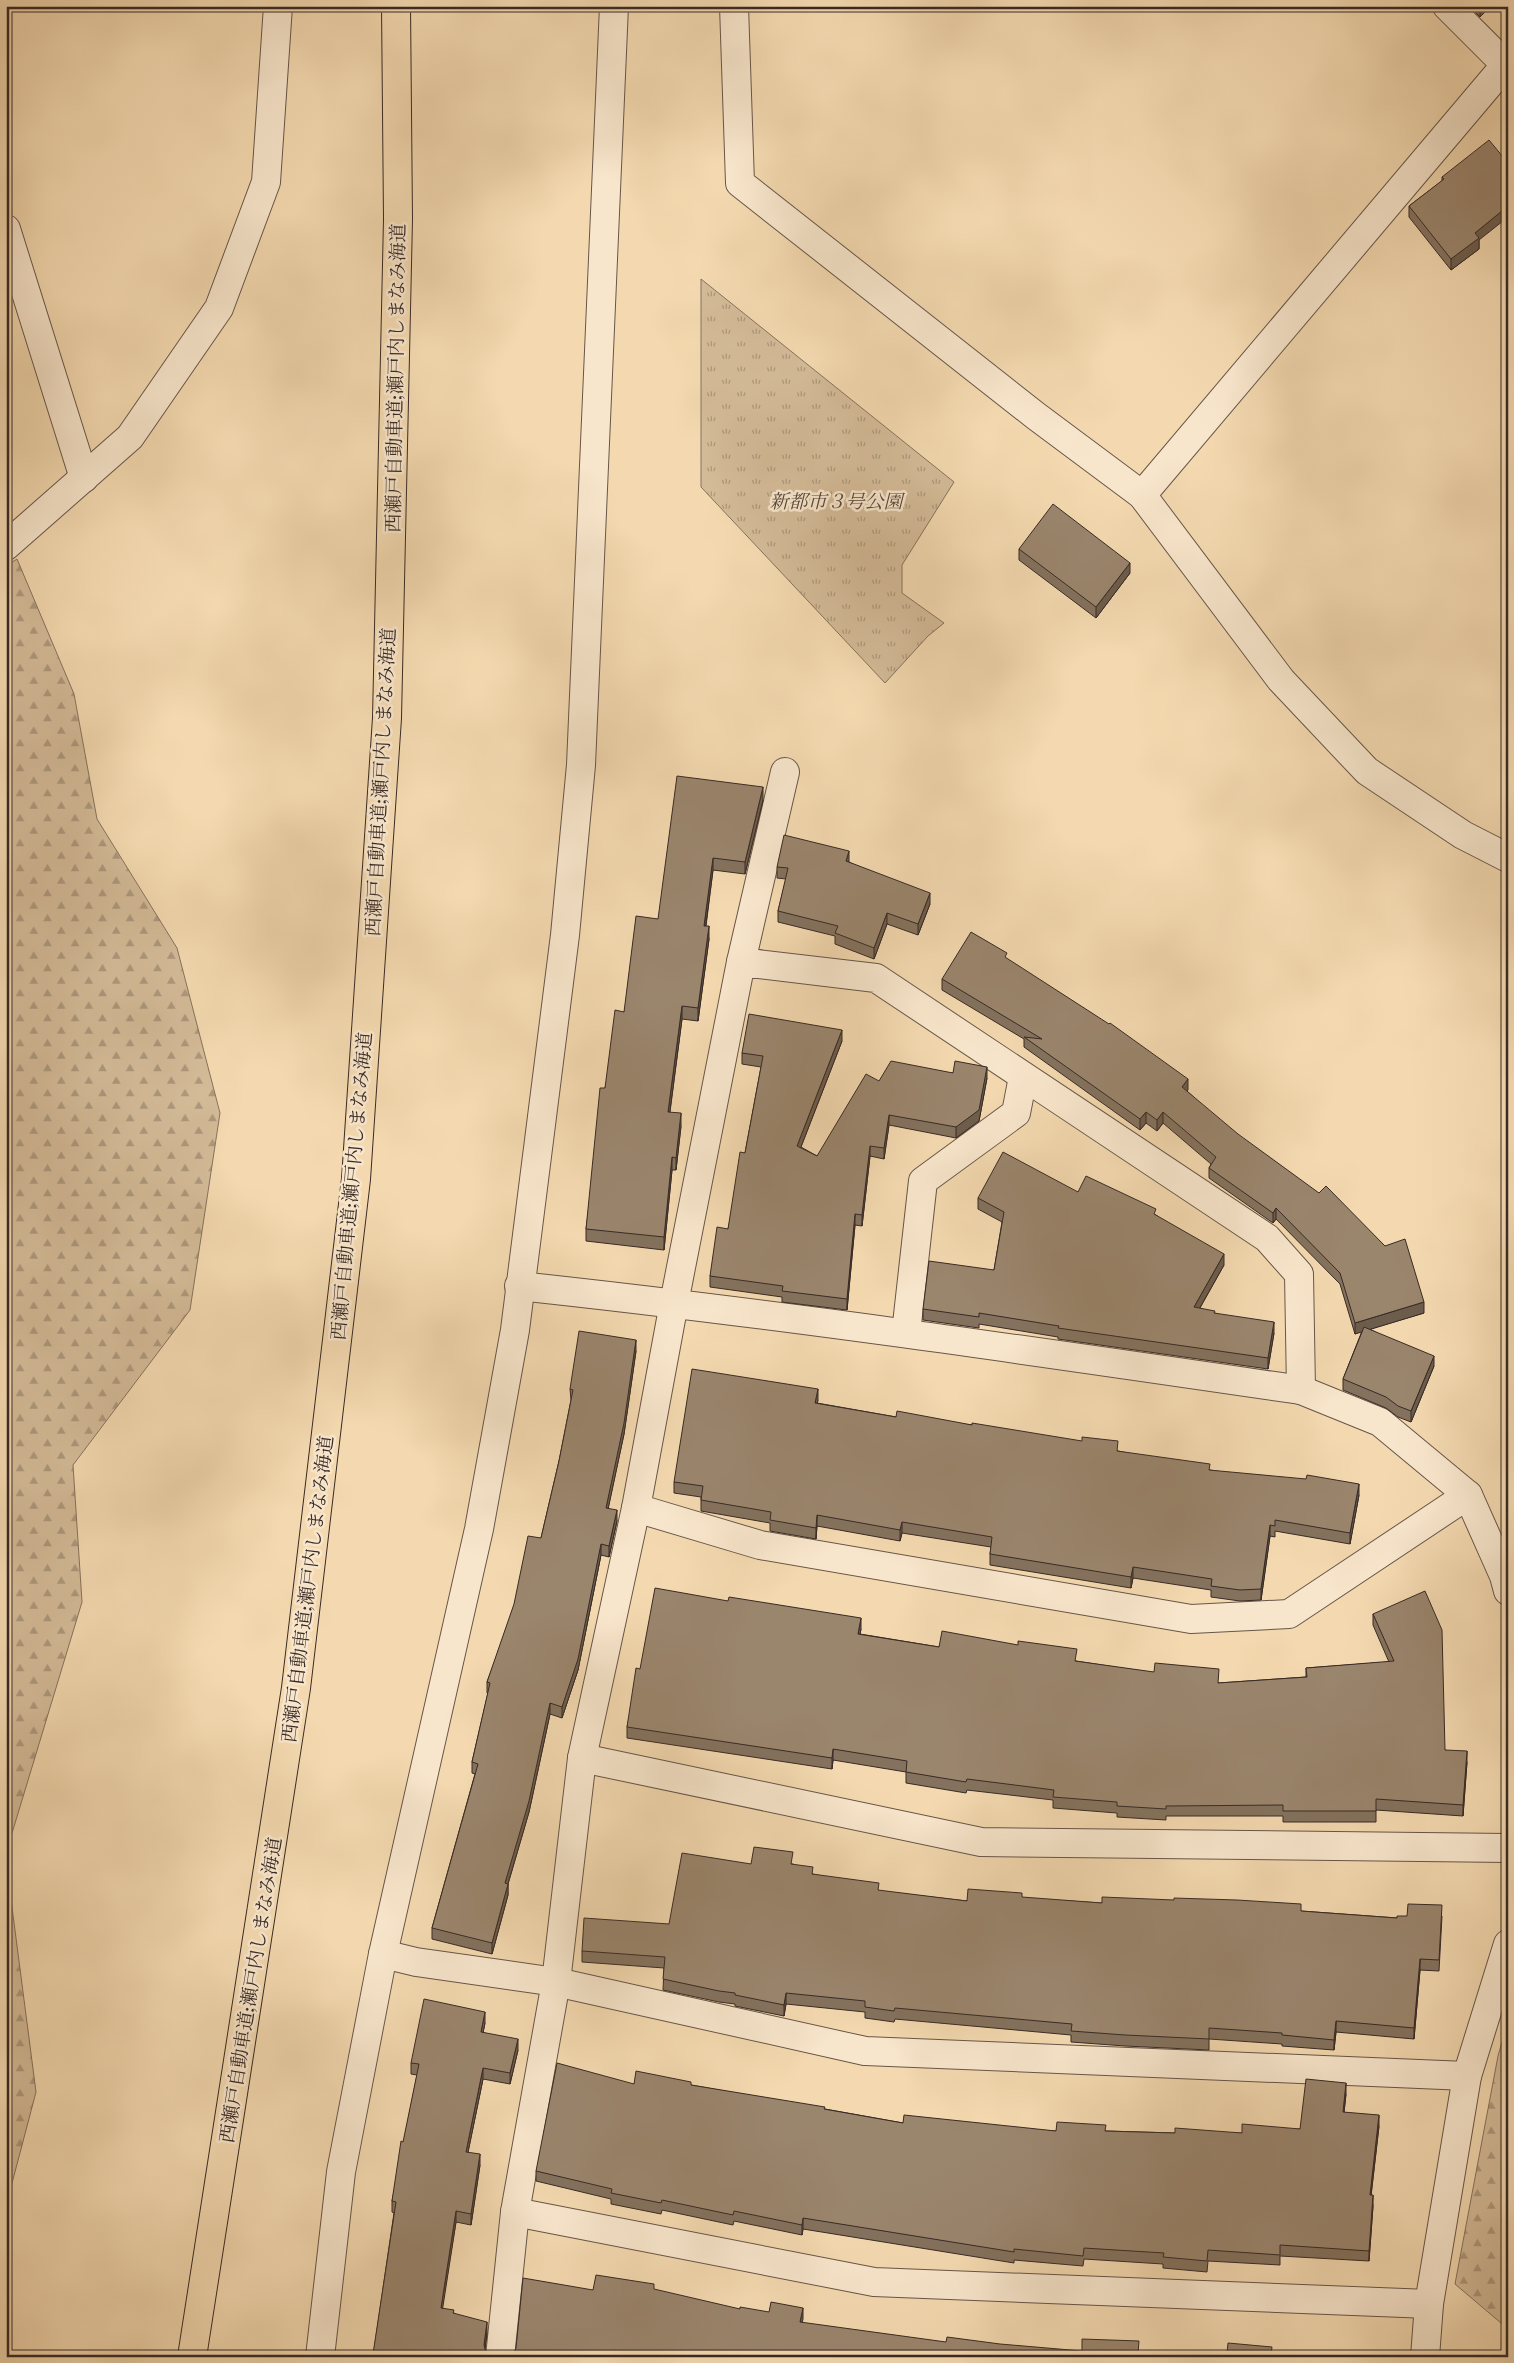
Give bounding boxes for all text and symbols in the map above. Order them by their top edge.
street label: 西瀬戸自動車道;瀬戸内しまなみ海道 [381,223,411,533]
park label: 新都市３号公園 [769,490,905,514]
street label: 西瀬戸自動車道;瀬戸内しまなみ海道 [361,627,401,937]
street label: 西瀬戸自動車道;瀬戸内しまなみ海道 [327,1031,377,1341]
street label: 西瀬戸自動車道;瀬戸内しまなみ海道 [277,1434,339,1744]
street label: 西瀬戸自動車道;瀬戸内しまなみ海道 [215,1836,287,2145]

